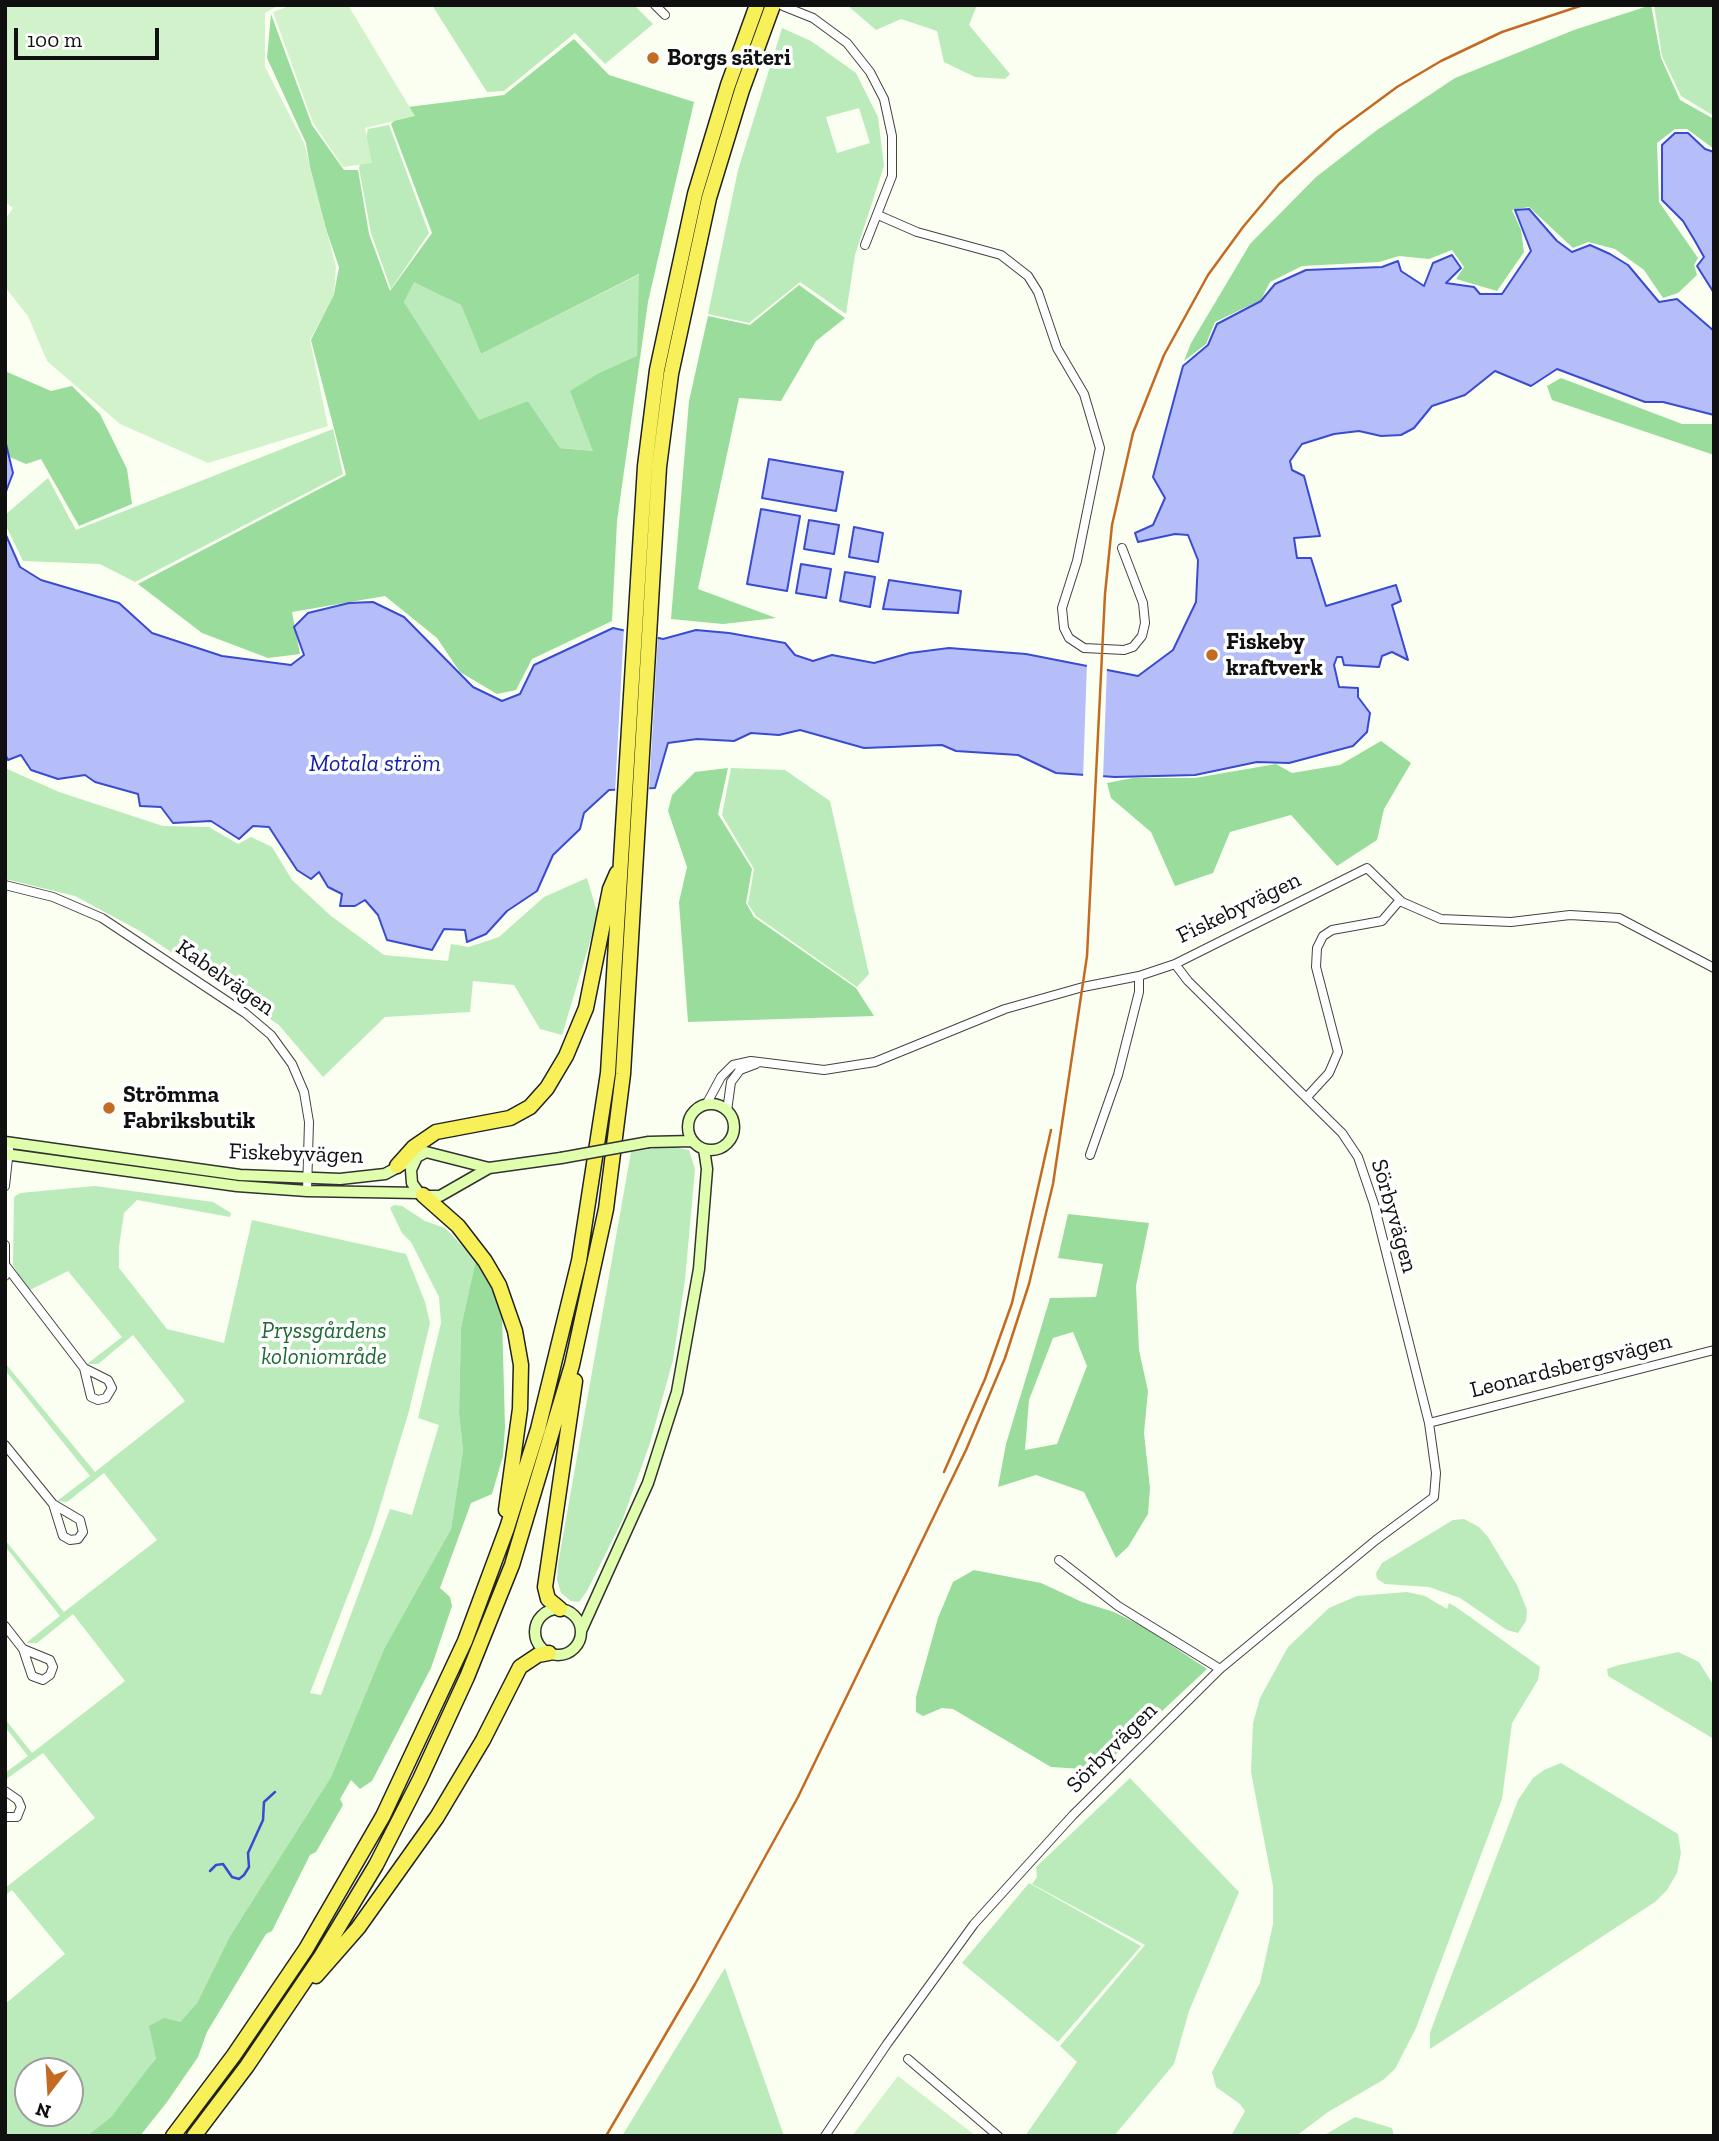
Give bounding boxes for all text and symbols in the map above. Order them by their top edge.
scale bar [18,14,163,58]
text: 100 m [27,27,82,52]
place label: Borgs säteri [667,44,791,72]
marker: Borgs säteri [645,50,661,66]
place label: Fiskeby kraftverk [1226,628,1323,682]
marker: Fiskeby kraftverk [1204,647,1220,663]
water label: Motala ström [309,750,441,778]
street label: Fiskebyvägen [1172,866,1306,950]
street label: Kabelvägen [170,934,280,1022]
place label: Strömma Fabriksbutik [123,1081,255,1135]
marker: Strömma Fabriksbutik [101,1100,117,1116]
street label: Fiskebyvägen [228,1138,364,1170]
street label: Sörbyvägen [1365,1156,1423,1276]
park label: Pryssgårdens koloniområde [261,1317,387,1371]
street label: Leonardsbergsvägen [1467,1328,1675,1404]
street label: Sörbyvägen [1061,1697,1163,1799]
north arrow [14,2057,84,2127]
text: N [33,2098,54,2124]

